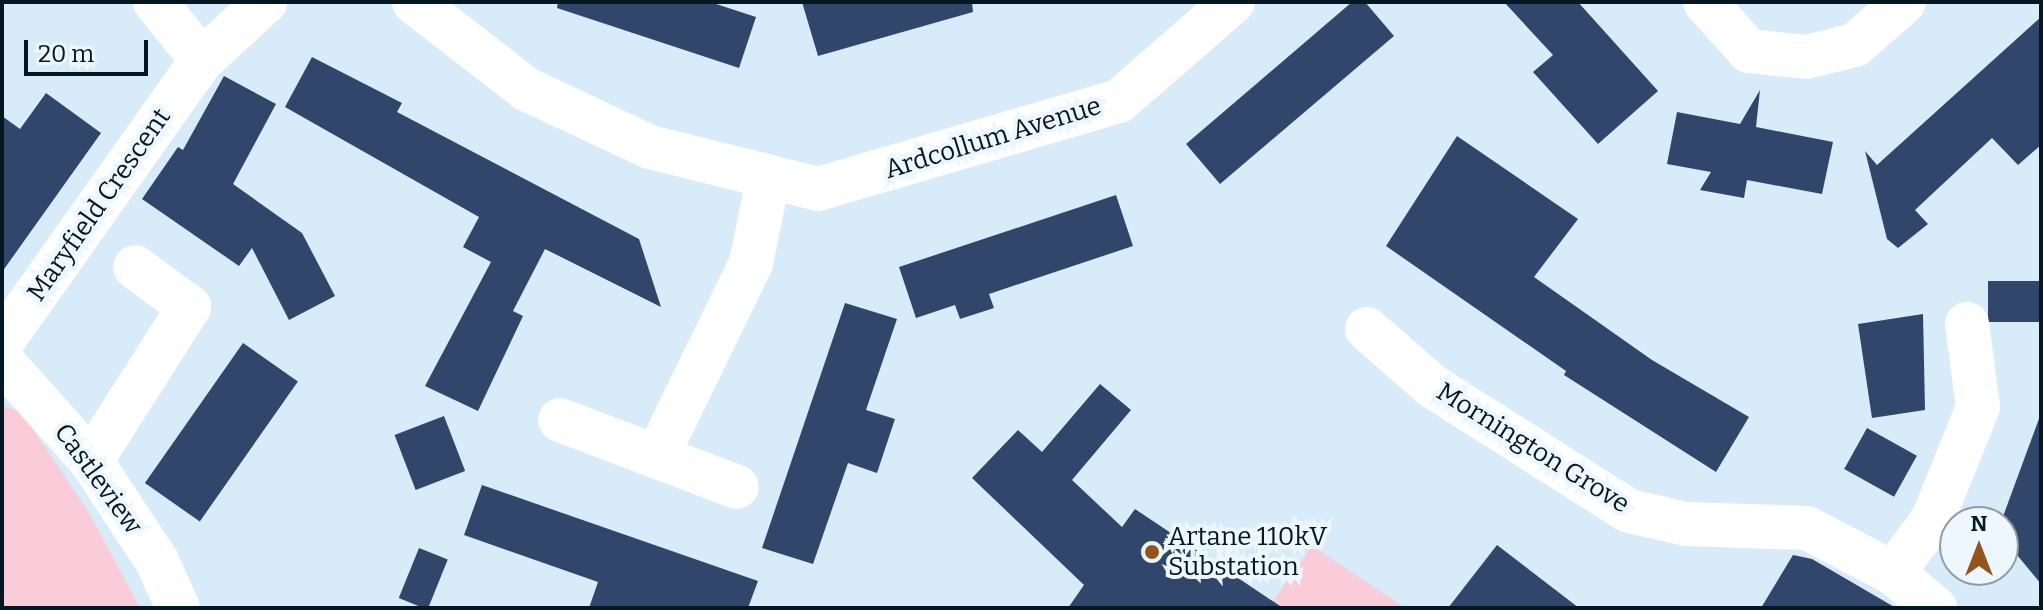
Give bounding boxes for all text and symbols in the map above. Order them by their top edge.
scale bar [28,24,152,74]
text: 20 m [38,40,94,68]
street label: Ardcollum Avenue [881,90,1105,186]
street label: Maryfield Crescent [21,103,177,307]
street label: Mornington Grove [1431,376,1635,520]
street label: Castleview [47,418,149,540]
north arrow [1939,506,2019,586]
text: N [1971,510,1987,537]
place label: Artane 110kV Substation [1168,521,1327,582]
marker: Artane 110kV Substation [1143,543,1161,561]

